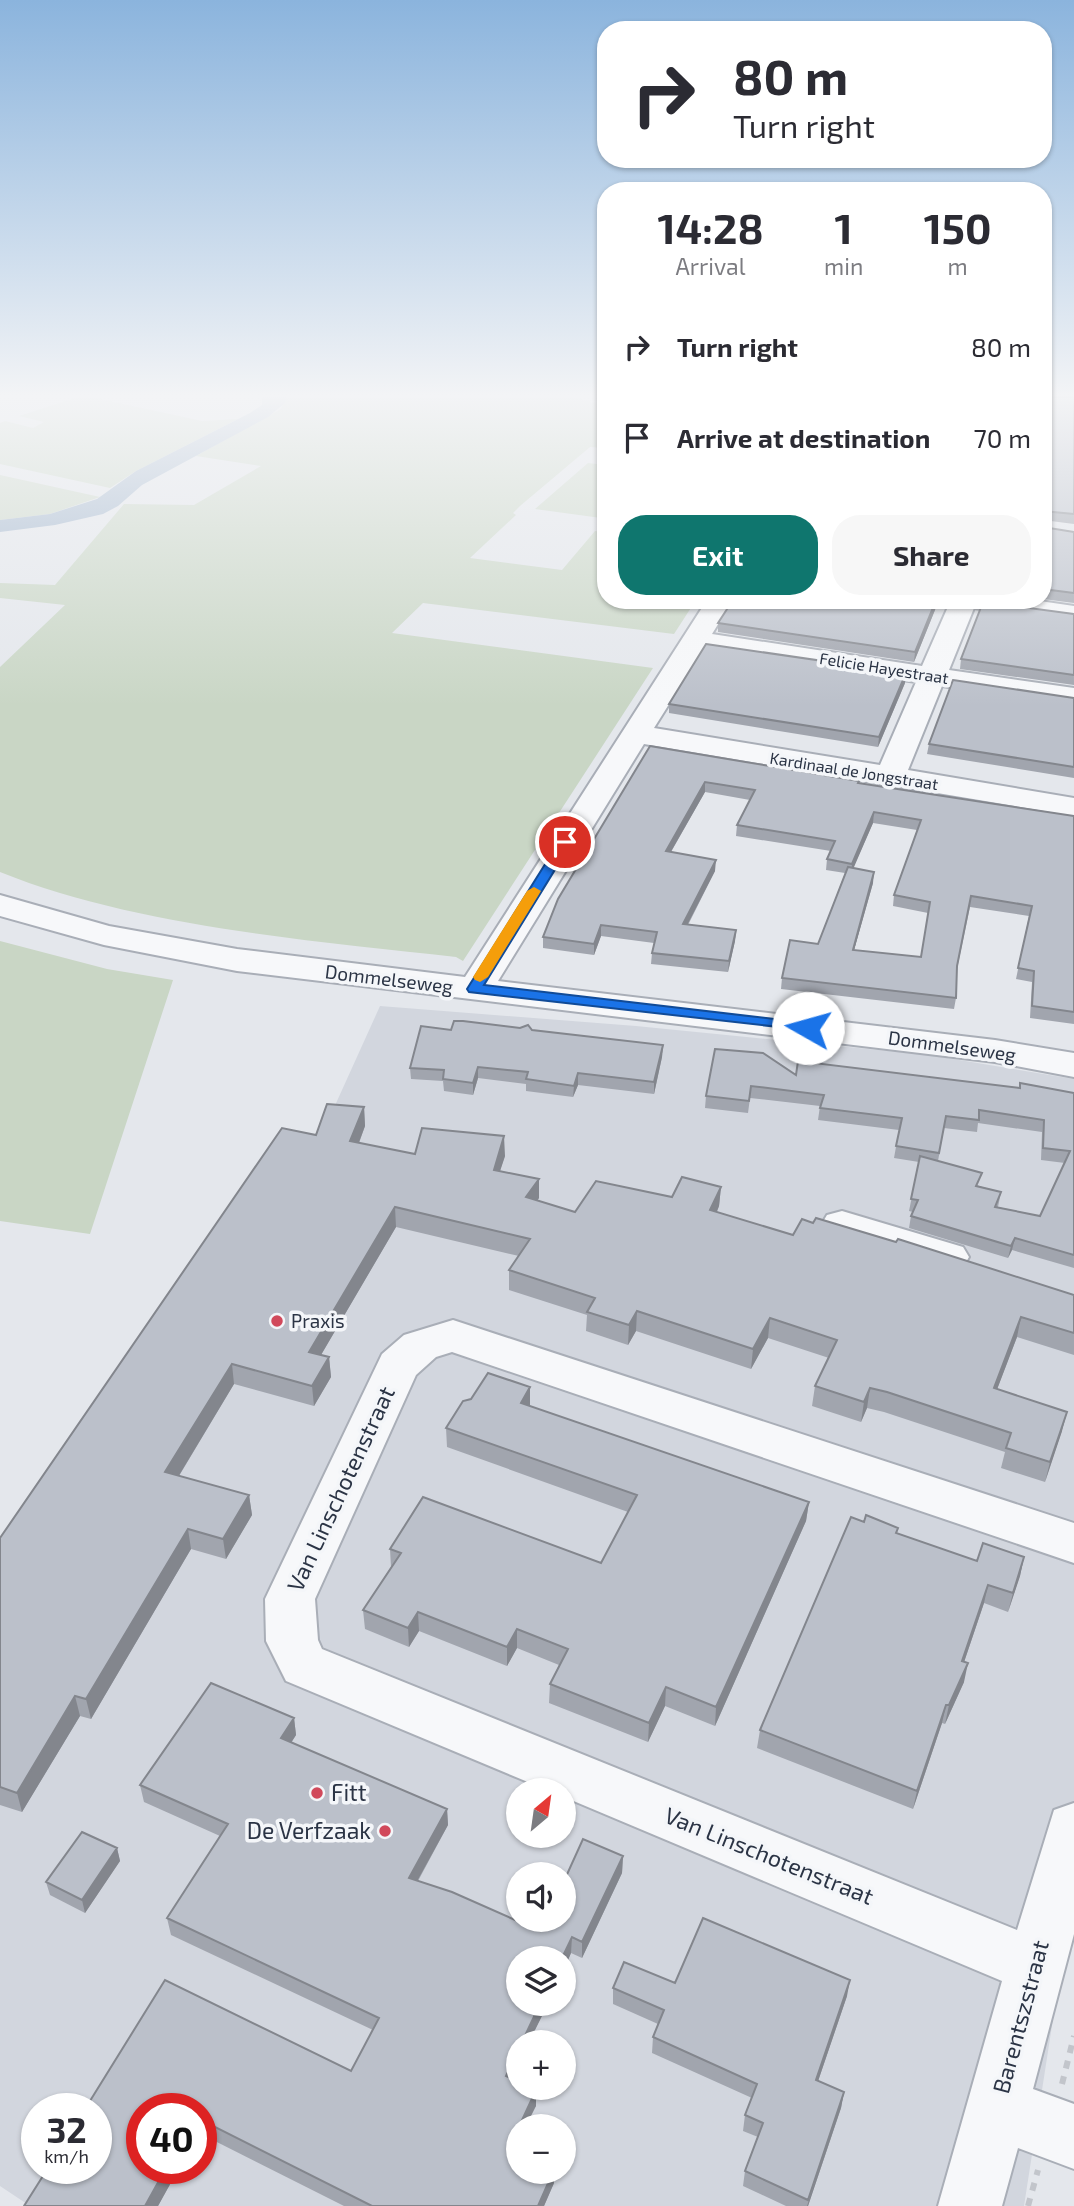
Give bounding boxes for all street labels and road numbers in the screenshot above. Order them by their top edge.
street label: Felicie Hayestraat [818,648,950,687]
street label: Kardinaal de Jongstraat [768,748,940,793]
street label: Dommelseweg [324,959,455,998]
street label: Dommelseweg [887,1025,1018,1066]
street label: Van Linschotenstraat [280,1381,400,1595]
street label: Van Linschotenstraat [661,1800,878,1910]
street label: Barentszstraat [986,1937,1054,2096]

